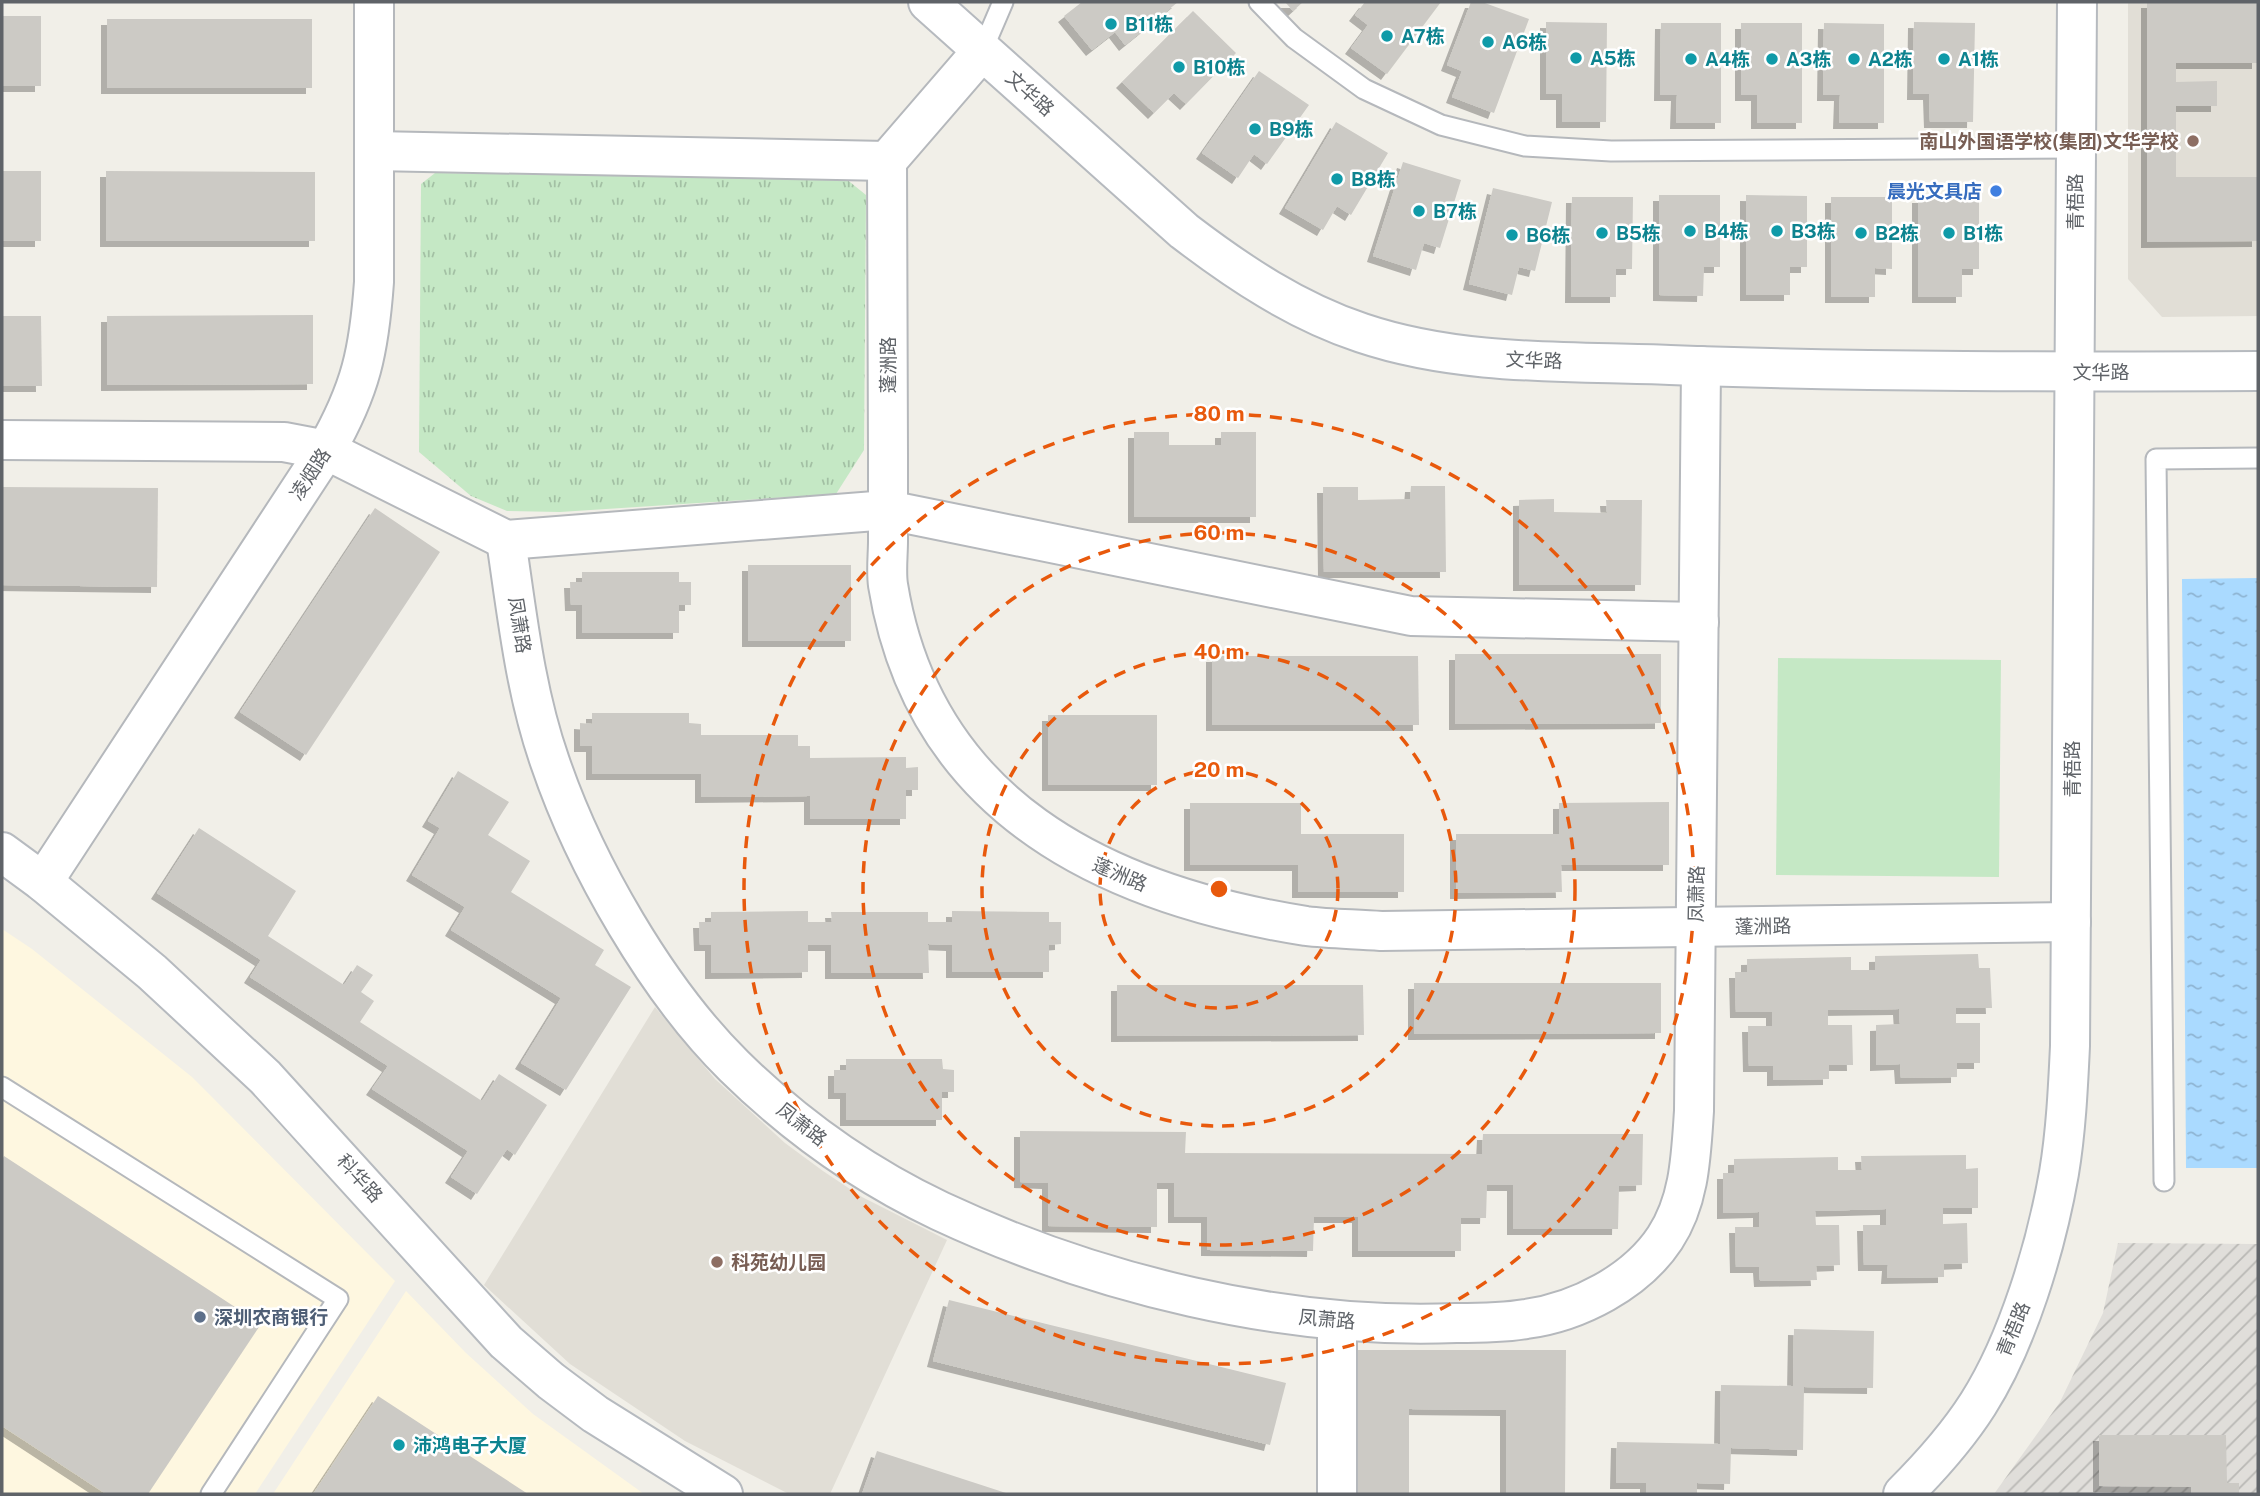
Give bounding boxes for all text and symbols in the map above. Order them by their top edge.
place label: B11栋 [1125,13,1173,35]
marker: B11栋 [1103,16,1119,32]
place label: A7栋 [1401,25,1445,47]
marker: A7栋 [1379,28,1395,44]
place label: A6栋 [1502,31,1547,53]
marker: A6栋 [1480,34,1496,50]
place label: A5栋 [1590,47,1636,69]
place label: A4栋 [1705,48,1750,70]
place label: A3栋 [1786,48,1831,70]
place label: A2栋 [1868,48,1913,70]
place label: A1栋 [1958,48,1999,70]
marker: A5栋 [1568,50,1584,66]
marker: A4栋 [1683,51,1699,67]
marker: A3栋 [1764,51,1780,67]
marker: A2栋 [1846,51,1862,67]
marker: A1栋 [1936,51,1952,67]
place label: B10栋 [1193,56,1245,78]
marker: B10栋 [1171,59,1187,75]
street label: 文华路 [1001,66,1059,120]
place label: B9栋 [1269,118,1314,140]
marker: B9栋 [1247,121,1263,137]
place label: 南山外国语学校(集团)文华学校 [1919,130,2179,152]
marker: 南山外国语学校(集团)文华学校 [2185,133,2201,149]
place label: B8栋 [1351,168,1396,190]
marker: B8栋 [1329,171,1345,187]
street label: 青梧路 [2064,173,2086,231]
place label: 晨光文具店 [1887,180,1982,202]
marker: 晨光文具店 [1988,183,2004,199]
place label: B7栋 [1433,200,1477,222]
marker: B7栋 [1411,203,1427,219]
place label: B4栋 [1704,220,1748,242]
place label: B3栋 [1791,220,1836,242]
place label: B5栋 [1616,222,1661,244]
place label: B2栋 [1875,222,1919,244]
place label: B1栋 [1963,222,2003,244]
marker: B4栋 [1682,223,1698,239]
marker: B3栋 [1769,223,1785,239]
place label: B6栋 [1526,224,1571,246]
marker: B5栋 [1594,225,1610,241]
marker: B2栋 [1853,225,1869,241]
marker: B1栋 [1941,225,1957,241]
marker: B6栋 [1504,227,1520,243]
street label: 蓬洲路 [877,336,899,394]
street label: 文华路 [1505,348,1563,372]
street label: 文华路 [2072,361,2130,383]
text: 80 m [1193,401,1245,426]
street label: 凌烟路 [285,444,335,504]
text: 60 m [1194,520,1244,545]
street label: 凤萧路 [505,595,535,655]
text: 40 m [1194,639,1244,664]
street label: 青梧路 [2061,740,2083,798]
text: 20 m [1194,757,1244,782]
street label: 蓬洲路 [1089,853,1151,895]
street label: 凤萧路 [1685,865,1707,923]
centre of rings [1207,877,1231,901]
street label: 蓬洲路 [1734,915,1792,937]
street label: 凤萧路 [773,1098,831,1150]
street label: 科华路 [333,1149,387,1207]
place label: 科苑幼儿园 [731,1251,826,1273]
marker: 科苑幼儿园 [709,1254,725,1270]
street label: 青梧路 [1992,1298,2034,1360]
place label: 深圳农商银行 [214,1306,328,1328]
street label: 凤萧路 [1298,1306,1356,1332]
marker: 深圳农商银行 [192,1309,208,1325]
place label: 沛鸿电子大厦 [413,1434,527,1456]
marker: 沛鸿电子大厦 [391,1437,407,1453]

